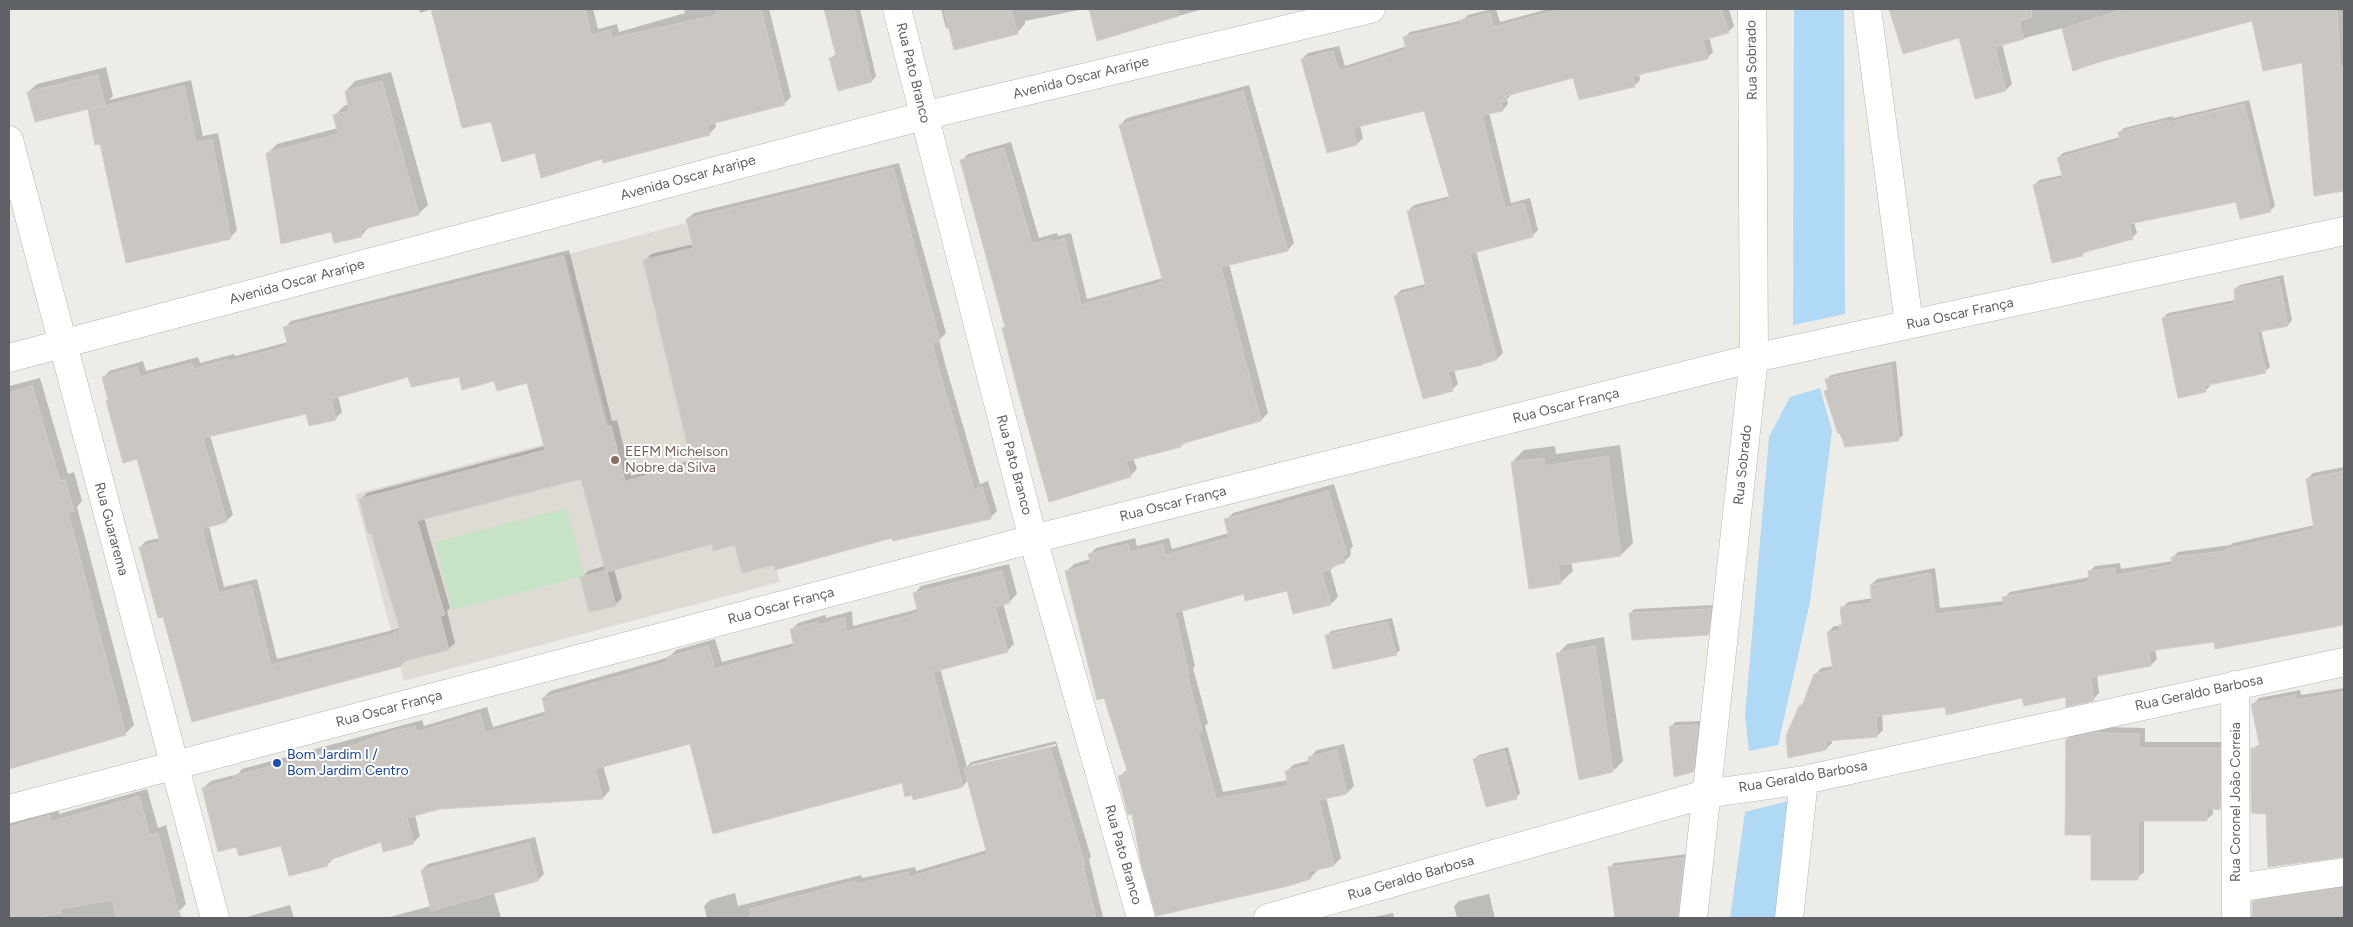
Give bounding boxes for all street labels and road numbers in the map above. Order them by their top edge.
street label: Rua Sobrado [1743,20,1761,100]
street label: Rua Pato Branco [892,21,934,125]
street label: Avenida Oscar Araripe [1011,53,1151,103]
street label: Avenida Oscar Araripe [618,152,758,204]
street label: Avenida Oscar Araripe [227,256,367,308]
street label: Rua Oscar França [1905,294,2015,334]
street label: Rua Oscar França [1511,385,1621,427]
street label: Rua Pato Branco [993,413,1035,517]
street label: Rua Sobrado [1730,424,1756,506]
street label: Rua Guararema [90,480,132,578]
street label: Rua Oscar França [1118,483,1228,525]
street label: Rua Oscar França [726,584,836,628]
street label: Rua Geraldo Barbosa [2133,671,2265,715]
street label: Rua Oscar França [334,687,444,731]
street label: Rua Coronel João Correia [2228,722,2244,882]
street label: Rua Geraldo Barbosa [1737,757,1869,797]
street label: Rua Pato Branco [1101,803,1145,907]
street label: Rua Geraldo Barbosa [1346,852,1476,904]

